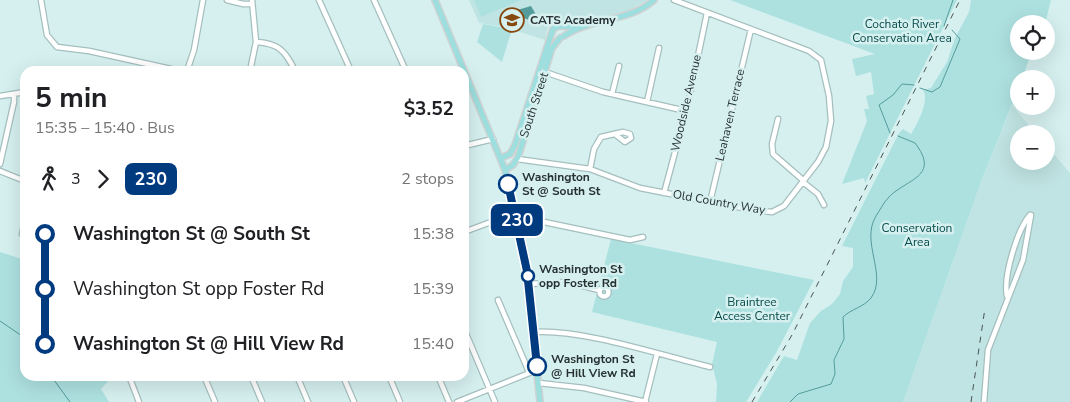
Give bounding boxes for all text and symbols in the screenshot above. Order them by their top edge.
school or university icon: CATS Academy [499,7,525,33]
place label: CATS Academy [530,12,616,28]
map controls [1010,15,1055,170]
button: locate [1010,15,1055,60]
park label: Cochato River Conservation Area [852,16,952,46]
street label: Woodside Avenue [667,53,705,153]
street label: Leahaven Terrace [712,67,748,163]
street label: South Street [516,70,552,140]
button: + [1010,70,1055,115]
text: 5 min [35,79,107,117]
text: $3.52 [404,96,454,122]
text: 15:35 – 15:40 · Bus [35,117,175,139]
button: − [1010,125,1055,170]
icon: walk [35,165,63,193]
icon: forward [89,165,117,193]
text: 230 [135,167,167,191]
text: 3 [71,168,81,190]
text: 2 stops [401,168,454,190]
place label: Washington St @ South St [522,169,601,199]
marker: Washington St @ South St [498,174,518,194]
street label: Old Country Way [671,186,767,218]
line badge: 230 [488,204,546,236]
text: 230 [501,208,533,232]
park label: Conservation Area [882,220,952,250]
text: Washington St @ South St [73,221,310,247]
text: 15:38 [412,223,454,245]
place label: Washington St opp Foster Rd [539,261,623,291]
marker: Washington St opp Foster Rd [521,269,535,283]
text: Washington St opp Foster Rd [73,276,324,302]
text: 15:39 [412,278,454,300]
park label: Braintree Access Center [714,294,791,324]
text: Washington St @ Hill View Rd [73,331,344,357]
text: 15:40 [412,333,454,355]
place label: Washington St @ Hill View Rd [551,351,636,381]
marker: Washington St @ Hill View Rd [527,356,547,376]

